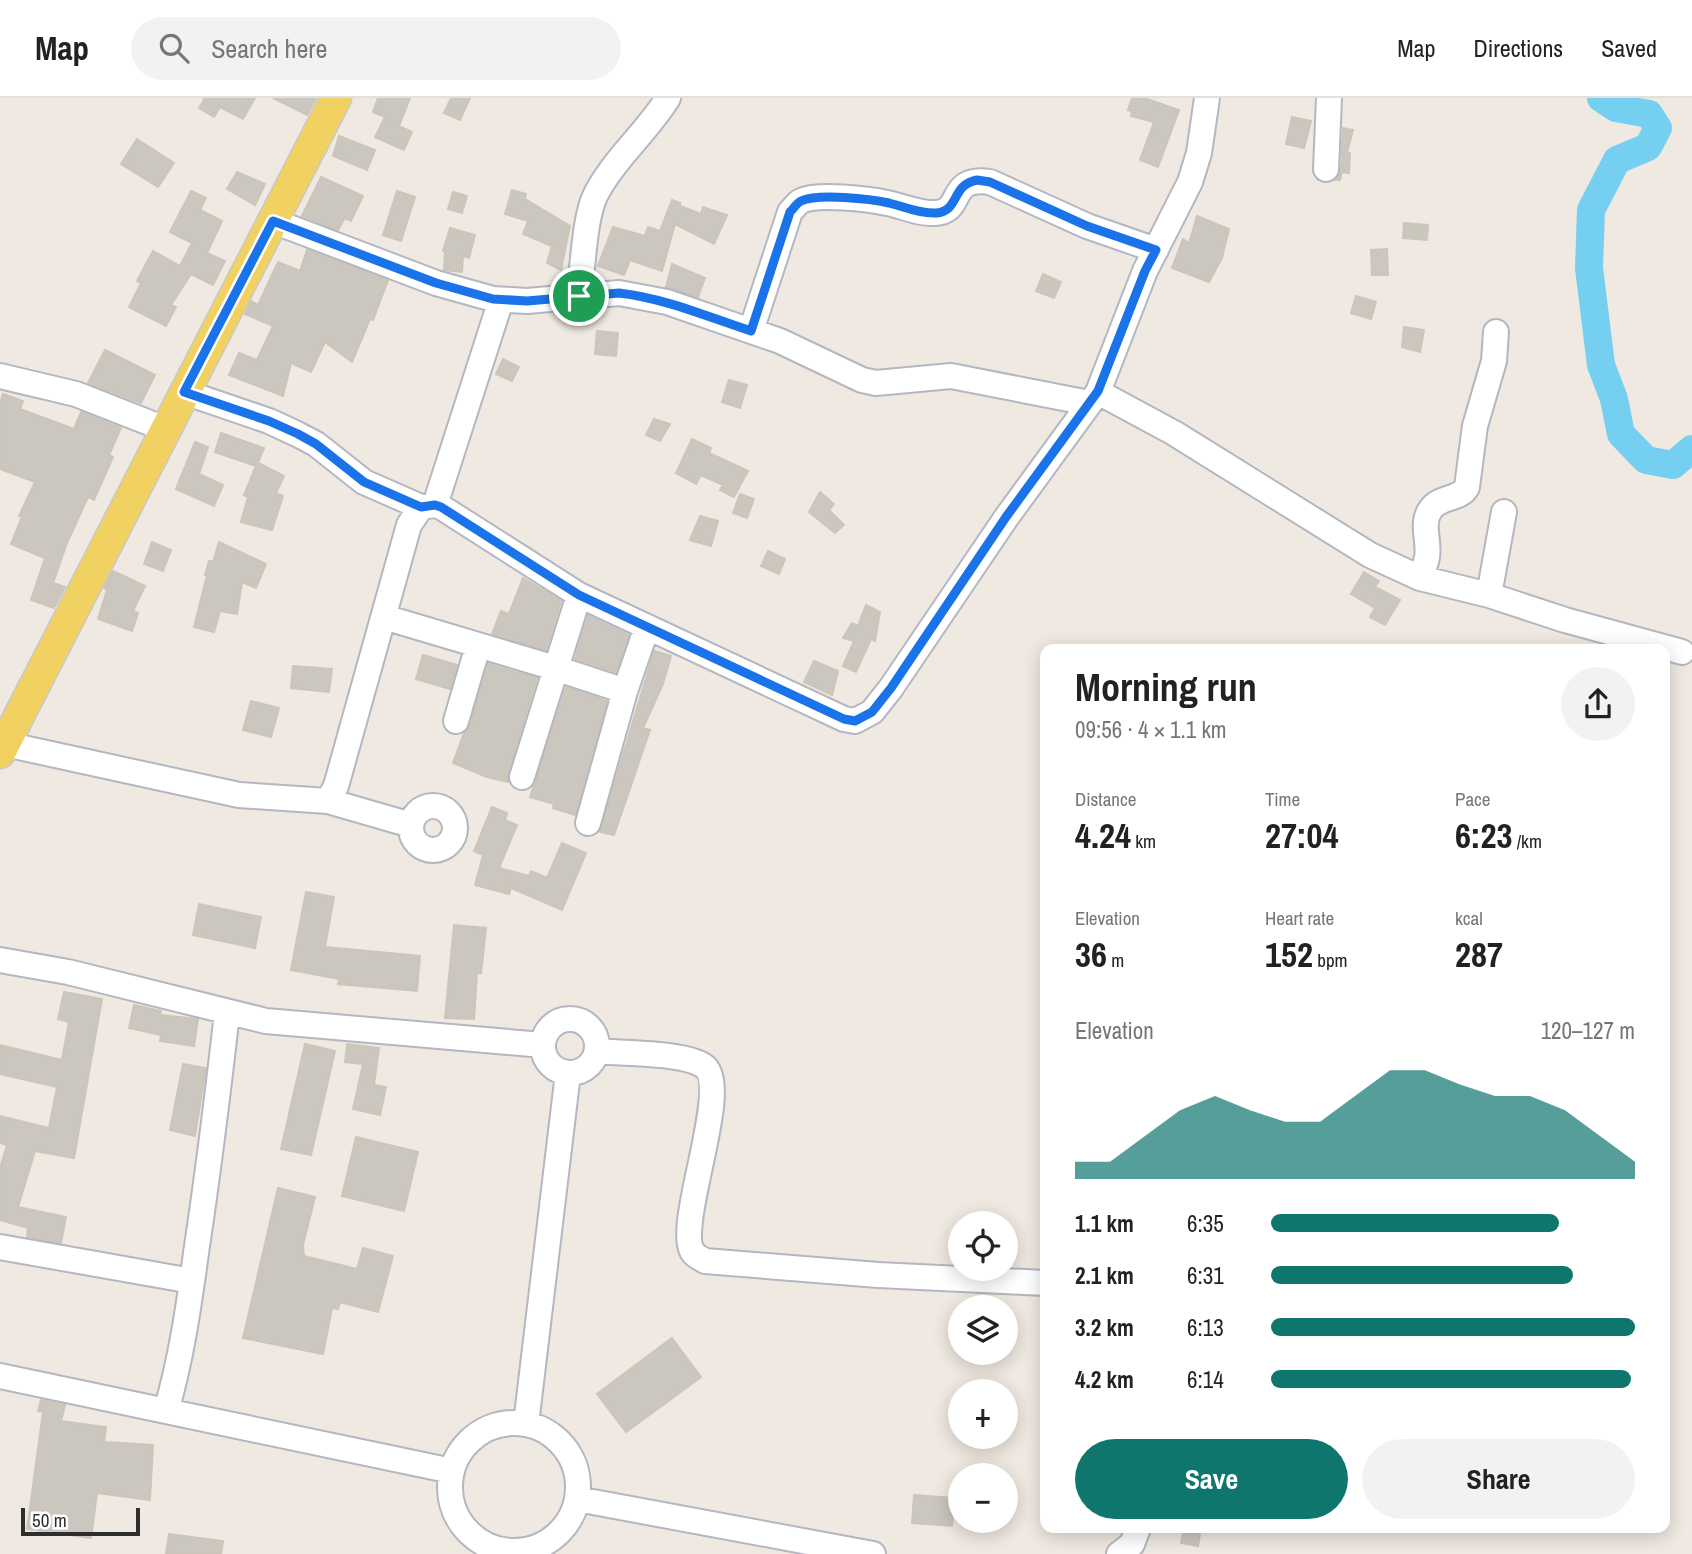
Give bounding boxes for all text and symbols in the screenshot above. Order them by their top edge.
search box [131,17,621,80]
text: Map [35,26,89,70]
icon: search [155,29,193,67]
text: Search here [211,31,327,66]
text: Map [1397,32,1435,64]
text: Directions [1473,32,1563,64]
text: Saved [1601,32,1657,64]
pin [549,266,609,326]
icon: arrive [560,277,598,315]
text: Morning run [1075,662,1257,713]
button: share [1561,667,1635,741]
text: 09:56 · 4 × 1.1 km [1075,714,1227,745]
text: Distance [1075,786,1136,812]
text: Time [1265,786,1300,812]
text: Pace [1455,786,1491,812]
text: 4.24 [1075,812,1131,859]
text: 27:04 [1265,812,1338,859]
text: 6:23 [1455,812,1512,859]
text: km [1131,828,1156,854]
text: /km [1512,828,1542,854]
text: Elevation [1075,905,1140,931]
text: Heart rate [1265,905,1334,931]
text: kcal [1455,905,1483,931]
text: 36 [1075,931,1107,978]
text: 152 [1265,931,1313,978]
text: 287 [1455,931,1503,978]
text: m [1107,947,1124,973]
text: bpm [1313,947,1348,973]
text: Elevation [1075,1015,1154,1046]
text: 120–127 m [1541,1015,1635,1046]
text: 1.1 km [1075,1208,1134,1239]
text: 6:35 [1187,1208,1224,1239]
map controls [948,1211,1018,1533]
button: locate [948,1211,1018,1281]
text: 2.1 km [1075,1260,1134,1291]
text: 6:31 [1187,1260,1224,1291]
button: layers [948,1295,1018,1365]
text: 3.2 km [1075,1312,1134,1343]
text: 6:13 [1187,1312,1224,1343]
text: 4.2 km [1075,1364,1134,1395]
text: 6:14 [1187,1364,1224,1395]
button: + [948,1379,1018,1449]
button: Save [1075,1439,1348,1519]
button: Share [1362,1439,1635,1519]
button: − [948,1463,1018,1533]
scale bar [21,1505,140,1537]
text: 50 m [32,1507,67,1533]

